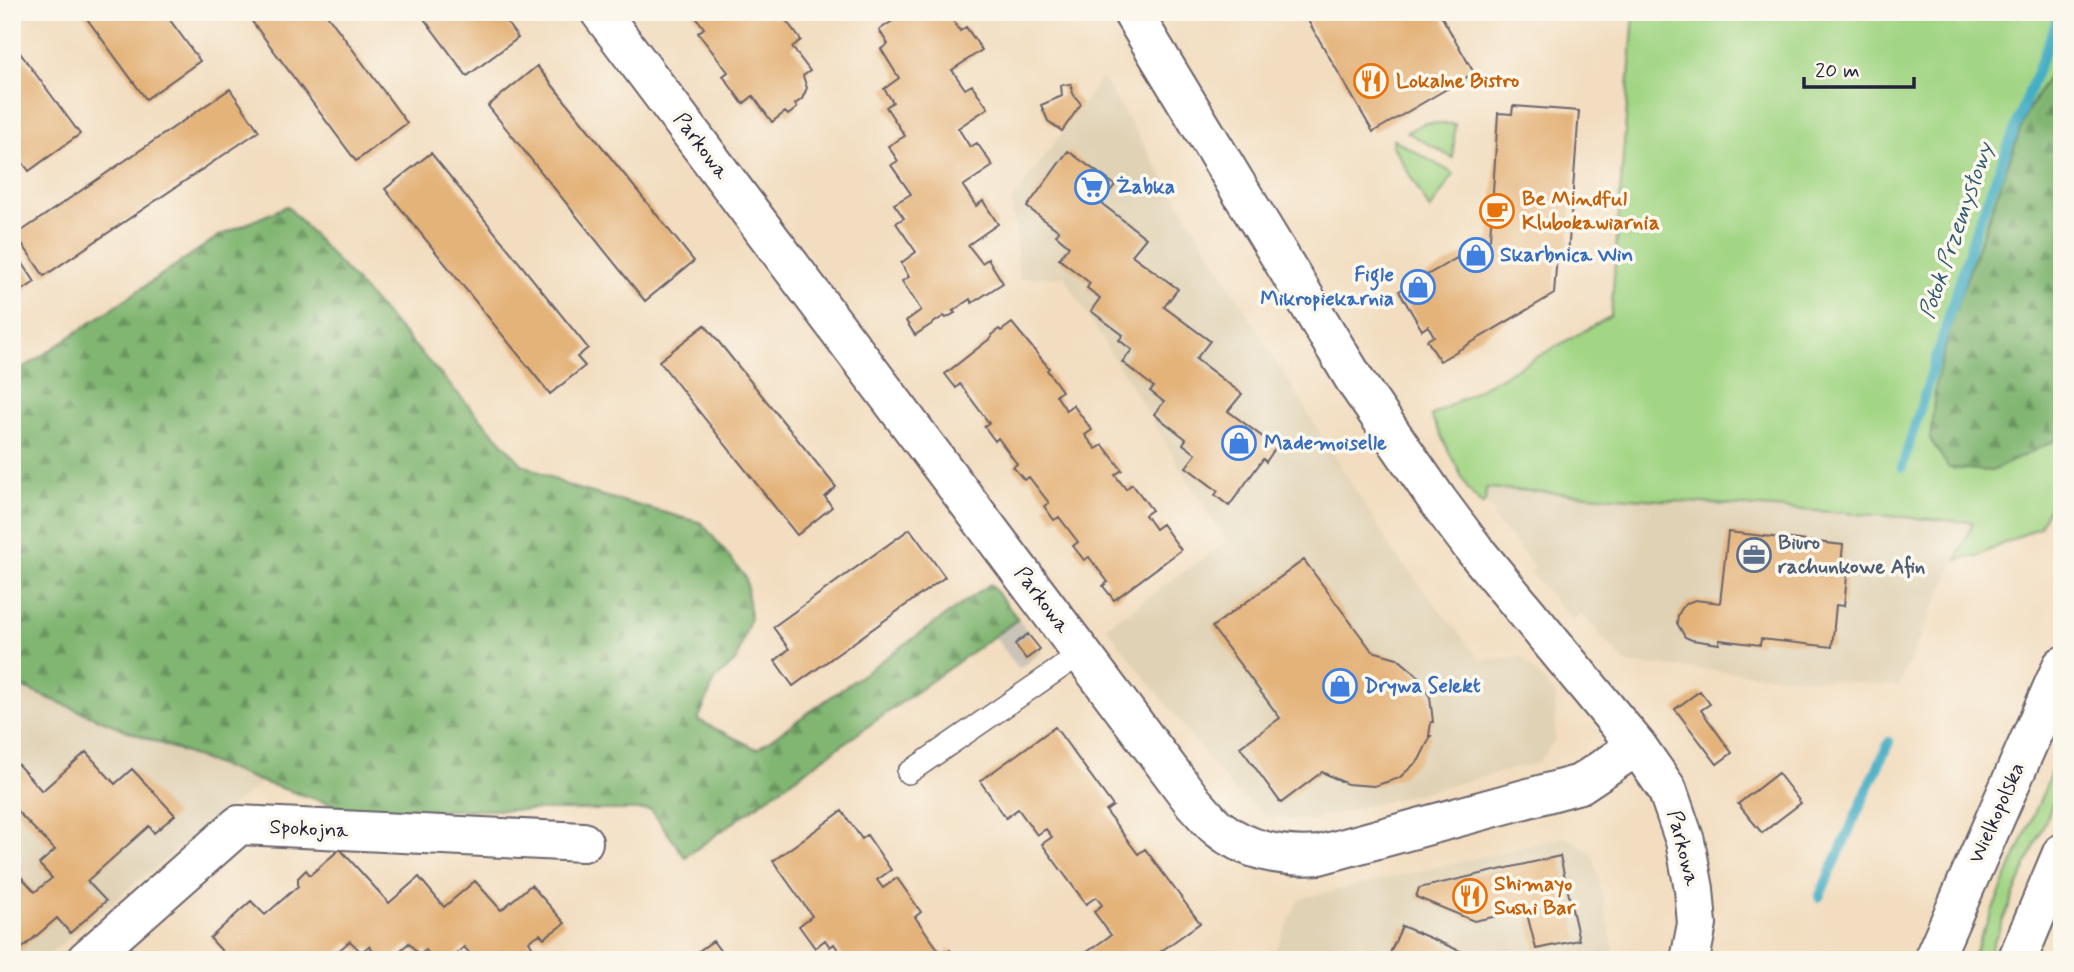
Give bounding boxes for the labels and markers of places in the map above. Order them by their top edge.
restaurant icon: Lokalne Bistro [1352,62,1390,100]
place label: Lokalne Bistro [1396,67,1519,95]
supermarket icon: Żabka [1073,168,1111,206]
place label: Żabka [1116,173,1175,201]
place label: Be Mindful Klubokawiarnia [1522,185,1660,237]
cafe icon: Be Mindful Klubokawiarnia [1478,192,1516,230]
shop icon: Skarbnica Win [1457,236,1495,274]
place label: Skarbnica Win [1500,241,1633,269]
place label: Figle Mikropiekarnia [1260,261,1394,313]
shop icon: Figle Mikropiekarnia [1399,268,1437,306]
shop icon: Mademoiselle [1220,424,1258,462]
place label: Mademoiselle [1264,429,1387,457]
place label: Biuro rachunkowe Afin [1778,529,1925,581]
office icon: Biuro rachunkowe Afin [1735,536,1773,574]
shop icon: Drywa Selekt [1321,667,1359,705]
place label: Drywa Selekt [1364,672,1481,700]
place label: Shimayo Sushi Bar [1494,870,1577,922]
restaurant icon: Shimayo Sushi Bar [1451,877,1489,915]

